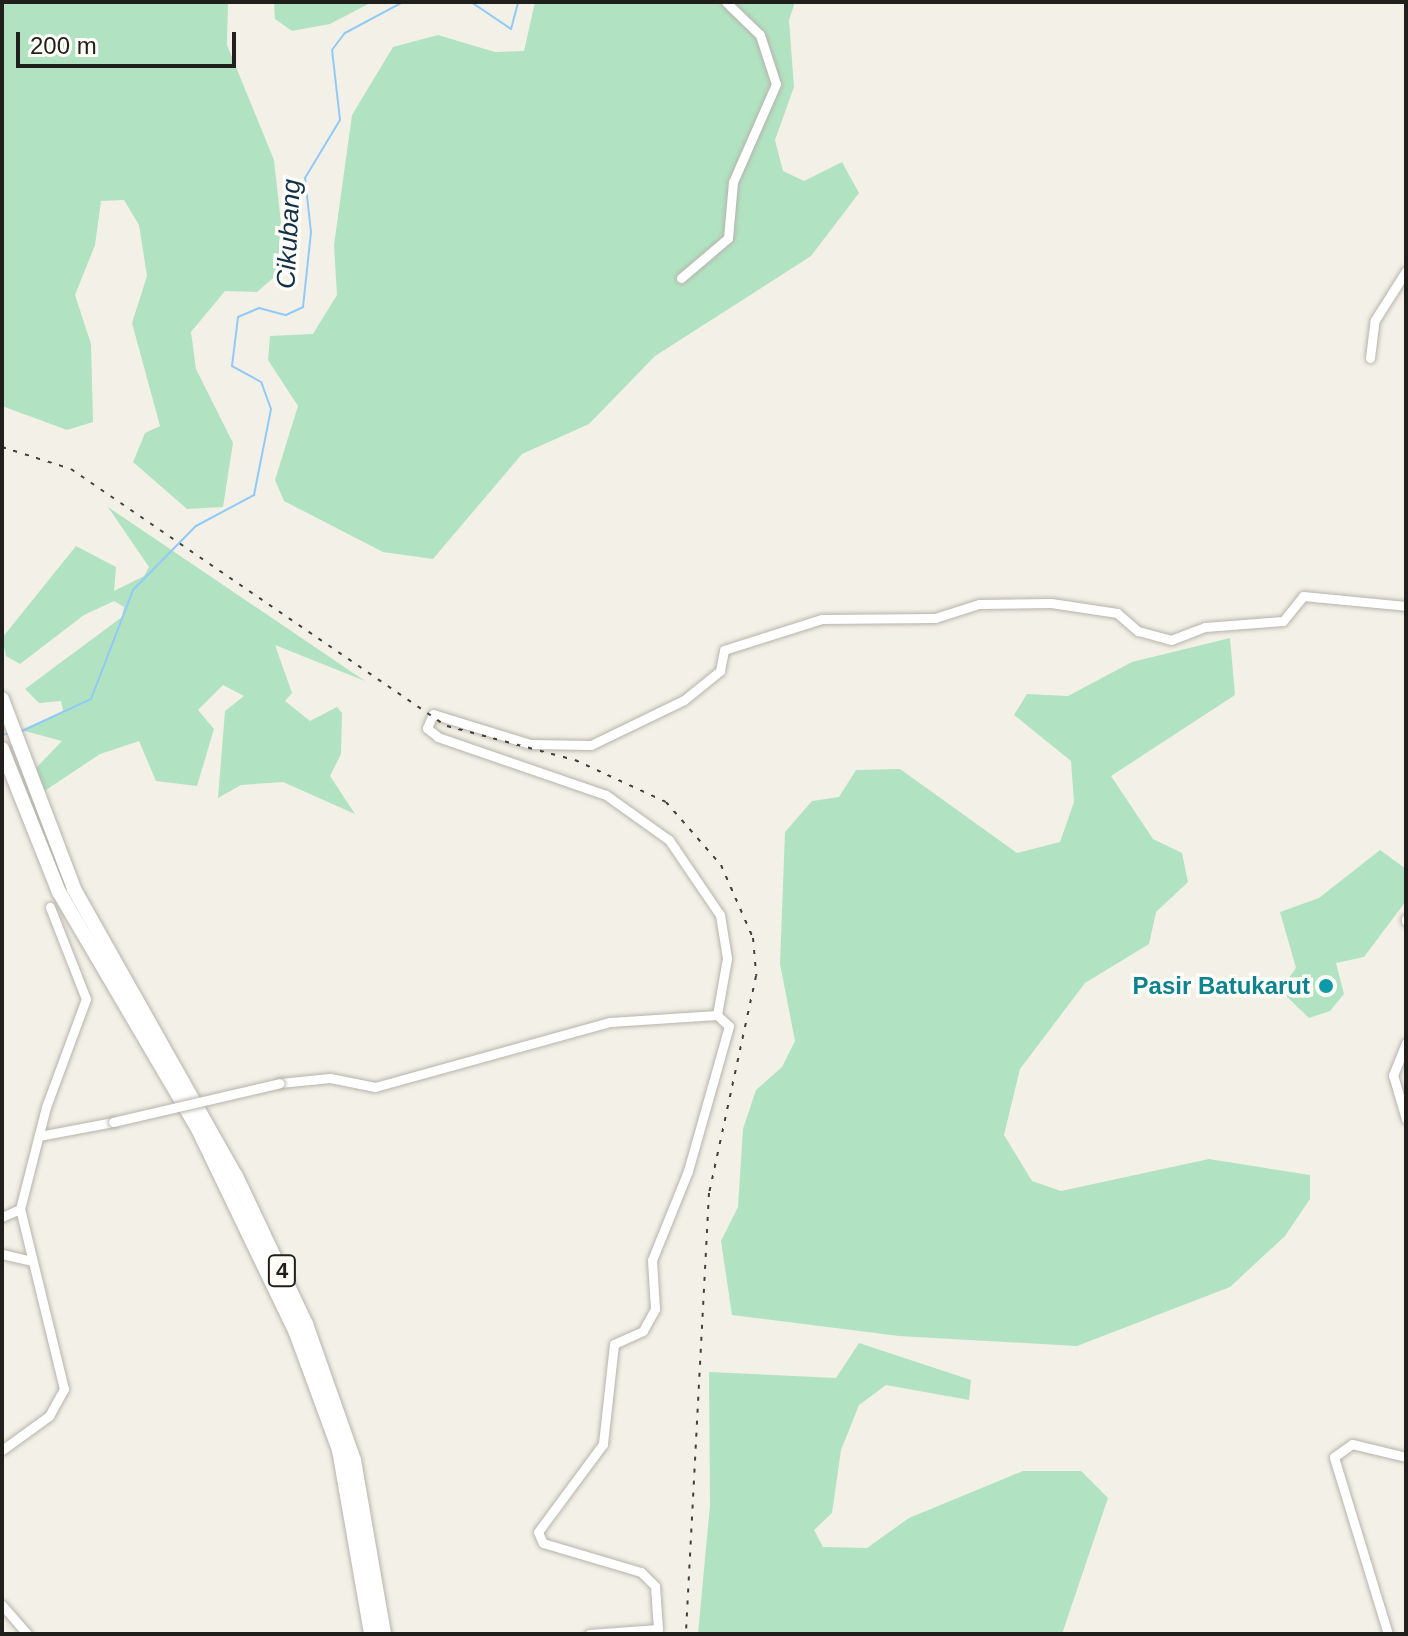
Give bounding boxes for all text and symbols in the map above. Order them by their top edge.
scale bar [20,16,240,66]
text: 200 m [30,32,97,59]
water label: Cikubang [271,178,307,290]
place label: Pasir Batukarut [1133,972,1310,1000]
marker: Pasir Batukarut [1317,977,1335,995]
road number: 4 [266,1253,298,1289]

